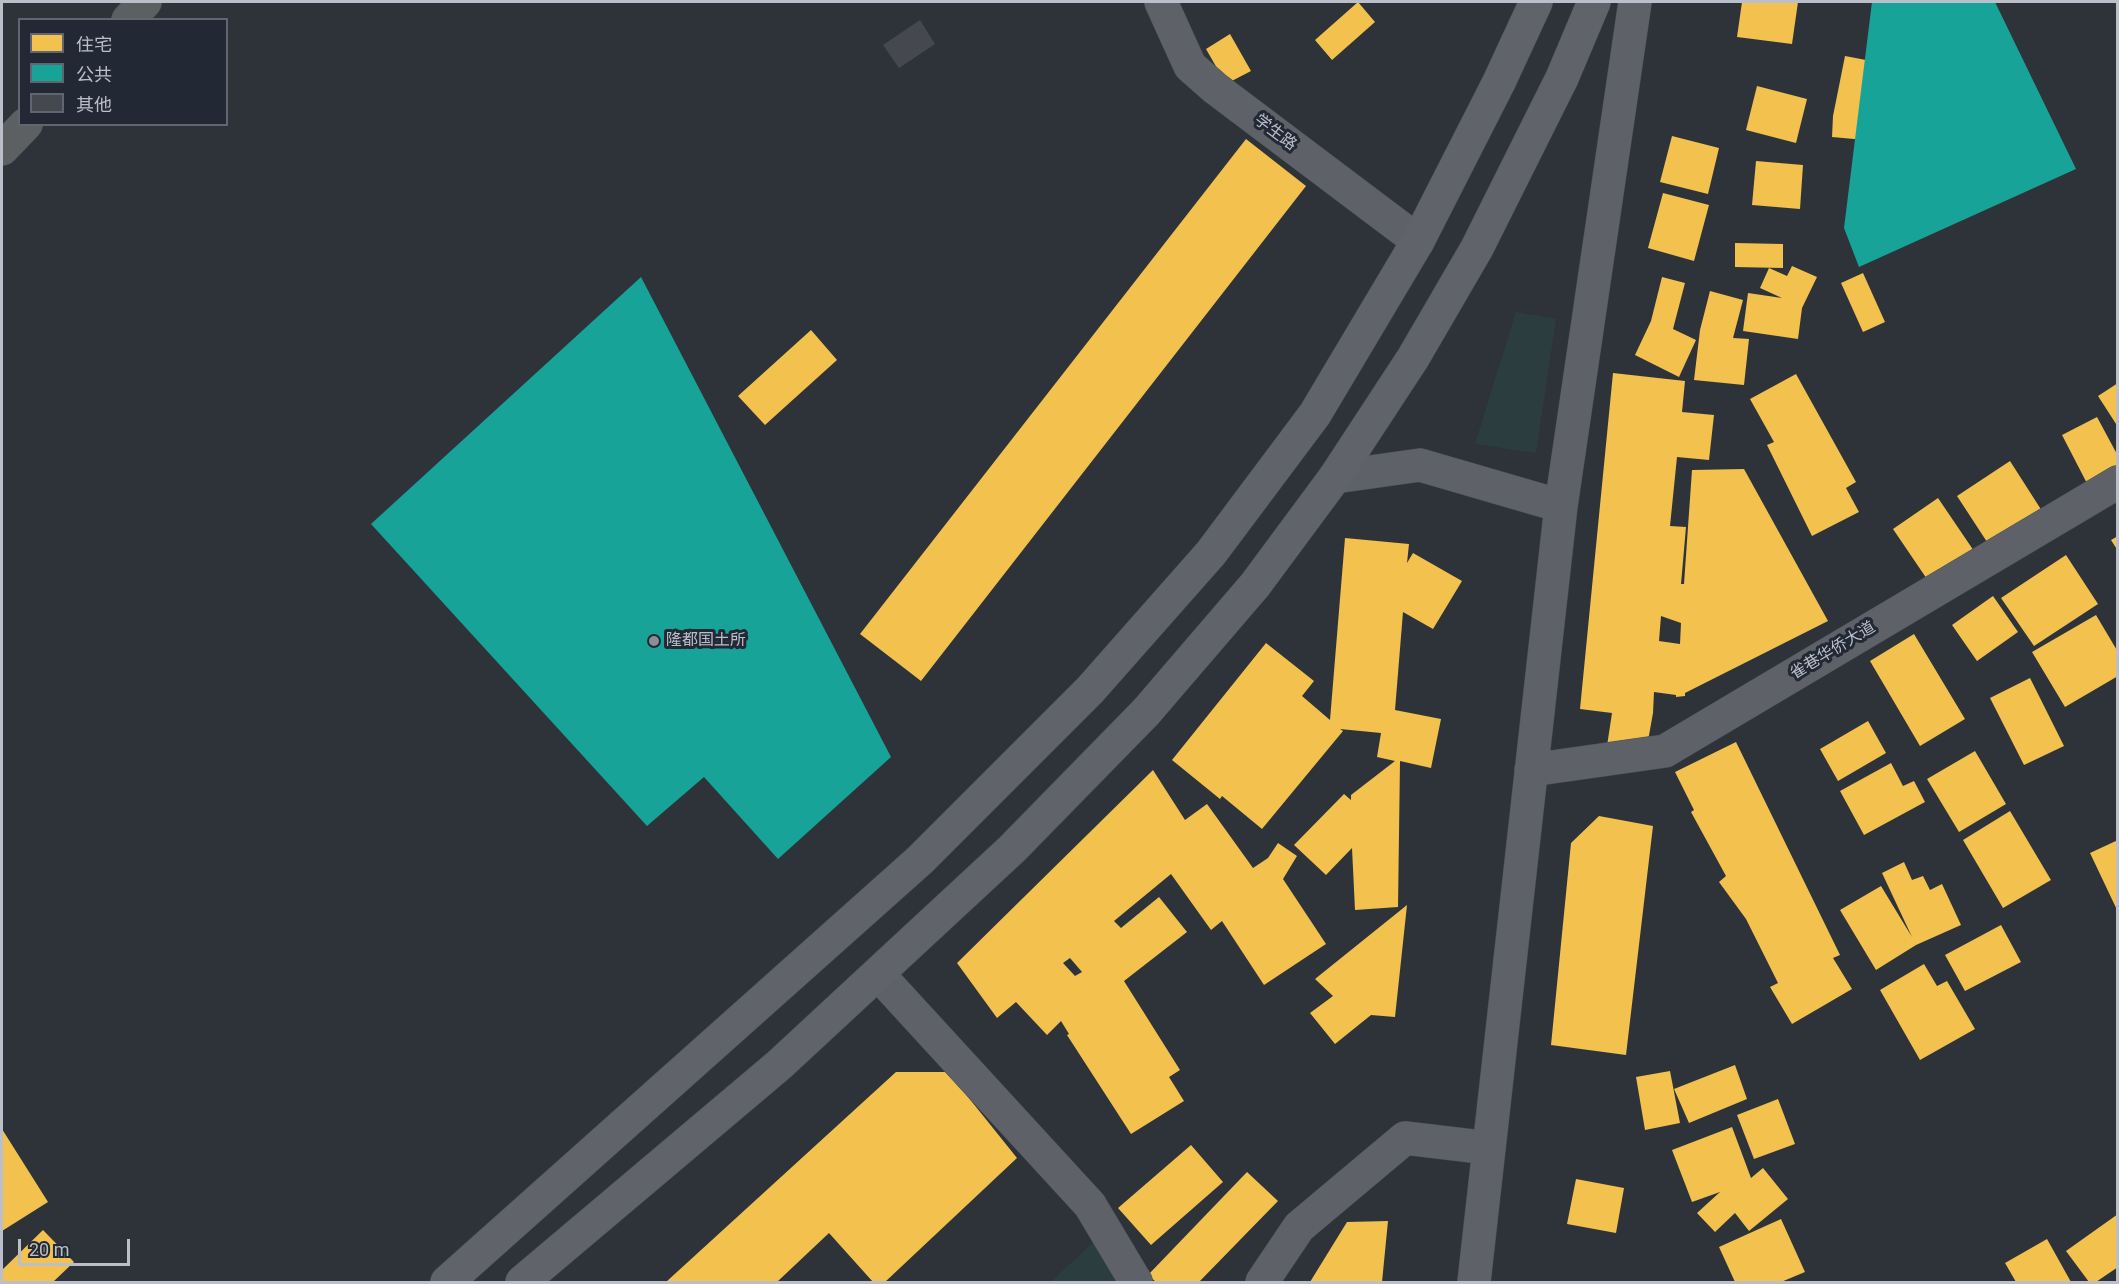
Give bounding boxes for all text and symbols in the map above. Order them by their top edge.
legend [18,18,228,126]
text: 住宅 [76,34,112,55]
text: 公共 [76,64,112,85]
text: 其他 [76,94,112,115]
street label: 学生路 [1250,111,1300,155]
street label: 雀巷华侨大道 [1787,618,1879,684]
place label: 隆都国土所 [666,631,746,651]
marker: 隆都国土所 [647,634,661,648]
scale bar [21,1227,134,1265]
text: 20 m [29,1239,69,1260]

